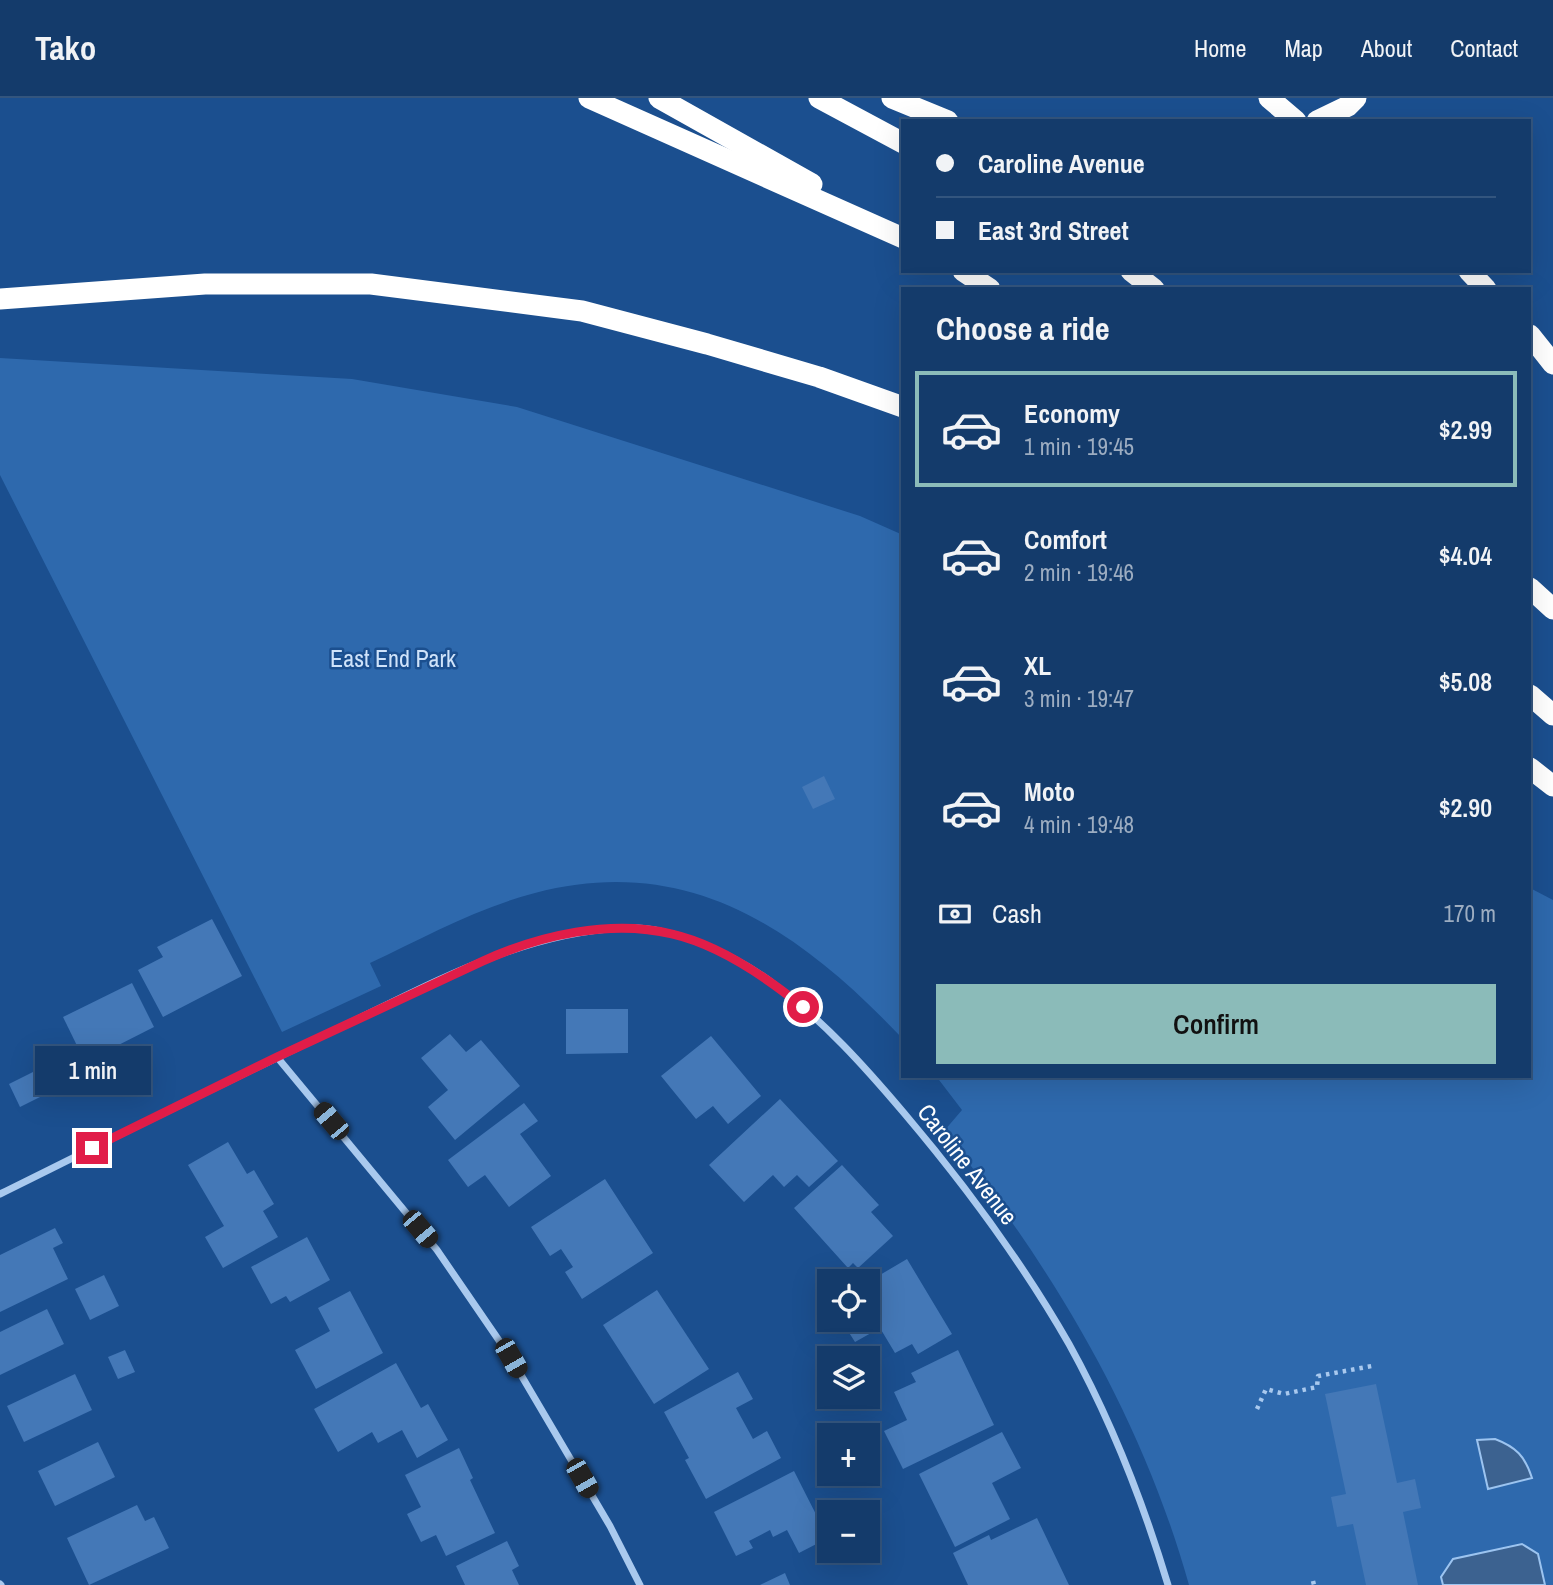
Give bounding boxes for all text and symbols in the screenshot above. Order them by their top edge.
text: Tako [35,26,96,70]
text: Home [1194,32,1246,64]
text: Map [1284,32,1323,64]
text: About [1361,32,1412,64]
text: Contact [1450,32,1518,64]
text: Caroline Avenue [978,146,1145,181]
text: East 3rd Street [978,213,1129,248]
text: Choose a ride [936,307,1110,350]
text: Economy [1024,396,1120,431]
icon: car [940,398,1003,461]
text: $2.99 [1439,412,1492,447]
text: 1 min · 19:45 [1024,431,1134,462]
text: Comfort [1024,522,1107,557]
icon: car [940,524,1003,587]
text: $4.04 [1439,538,1492,573]
text: 2 min · 19:46 [1024,557,1134,588]
park label: East End Park [330,642,456,674]
text: XL [1024,648,1051,683]
icon: car [940,650,1003,713]
text: $5.08 [1439,664,1492,699]
text: 3 min · 19:47 [1024,683,1134,714]
text: Moto [1024,774,1075,809]
icon: car [940,776,1003,839]
text: $2.90 [1439,790,1492,825]
text: 4 min · 19:48 [1024,809,1134,840]
icon: cash [936,895,974,933]
text: Cash [992,896,1042,931]
text: 170 m [1444,898,1496,929]
button: Confirm [936,984,1496,1064]
route start [787,991,819,1023]
callout: 1 min [34,1046,150,1096]
text: 1 min [69,1055,117,1086]
street label: Caroline Avenue [911,1097,1025,1231]
car [310,1098,353,1144]
route end [76,1132,108,1164]
car [399,1206,442,1252]
map controls [817,1269,880,1563]
button: locate [817,1269,880,1332]
car [492,1335,531,1381]
button: layers [817,1346,880,1409]
button: + [817,1423,880,1486]
car [563,1455,602,1501]
button: − [817,1500,880,1563]

